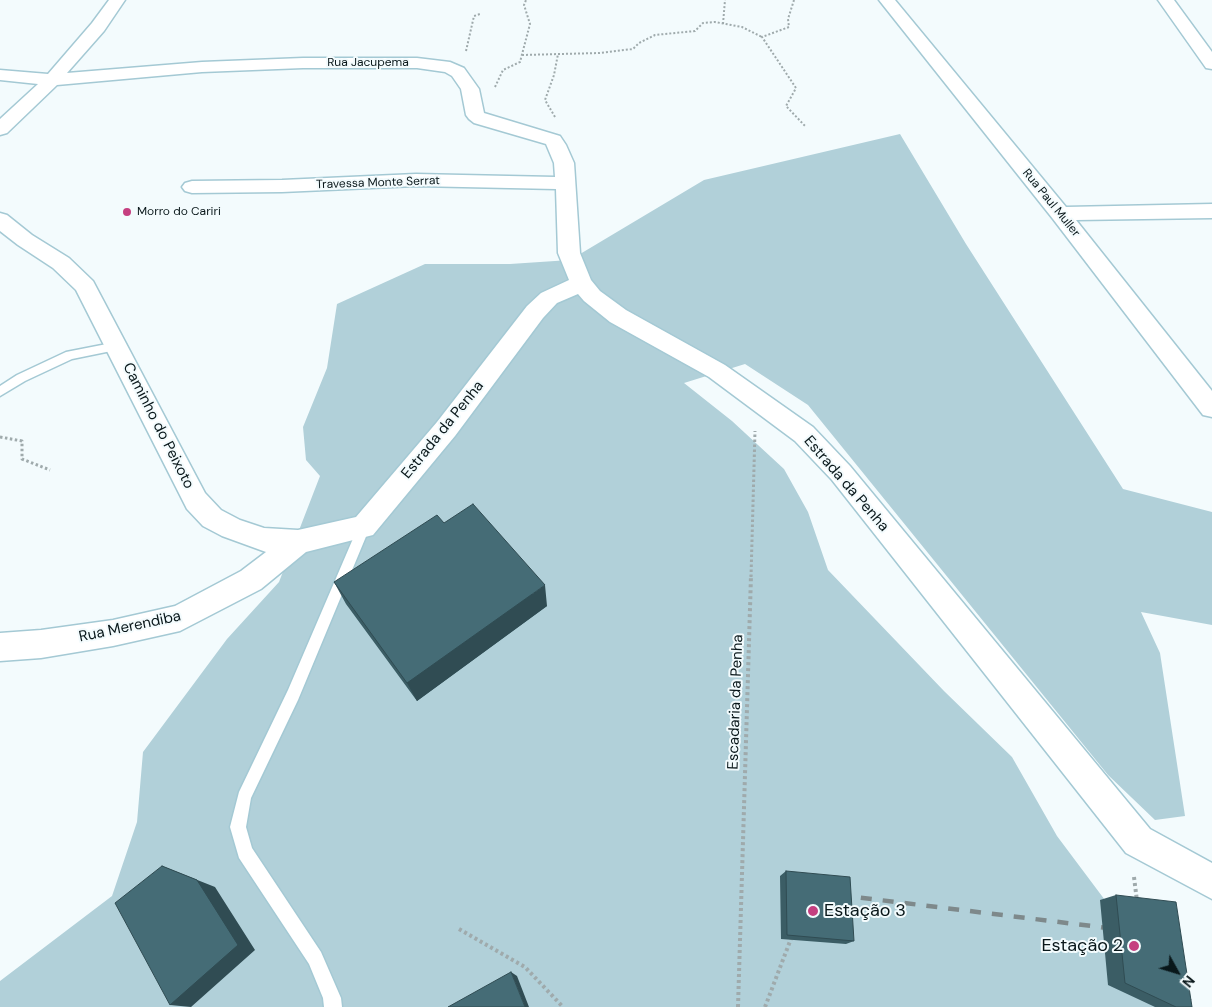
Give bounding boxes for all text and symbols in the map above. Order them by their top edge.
street label: Rua Jacupema [327,56,409,70]
street label: Rua Paul Muller [1019,166,1083,240]
street label: Travessa Monte Serrat [316,174,440,192]
place label: Morro do Cariri [137,205,221,219]
marker: Morro do Cariri [121,206,133,218]
street label: Caminho do Peixoto [118,360,198,492]
street label: Estrada da Penha [398,377,488,483]
street label: Estrada da Penha [800,433,892,535]
street label: Rua Merendiba [77,607,183,647]
street label: Escadaria da Penha [725,634,747,770]
place label: Estação 3 [824,900,906,922]
marker: Estação 3 [806,904,820,918]
place label: Estação 2 [1041,935,1123,957]
marker: Estação 2 [1127,939,1141,953]
north arrow [1152,947,1202,997]
text: N [1178,972,1199,991]

